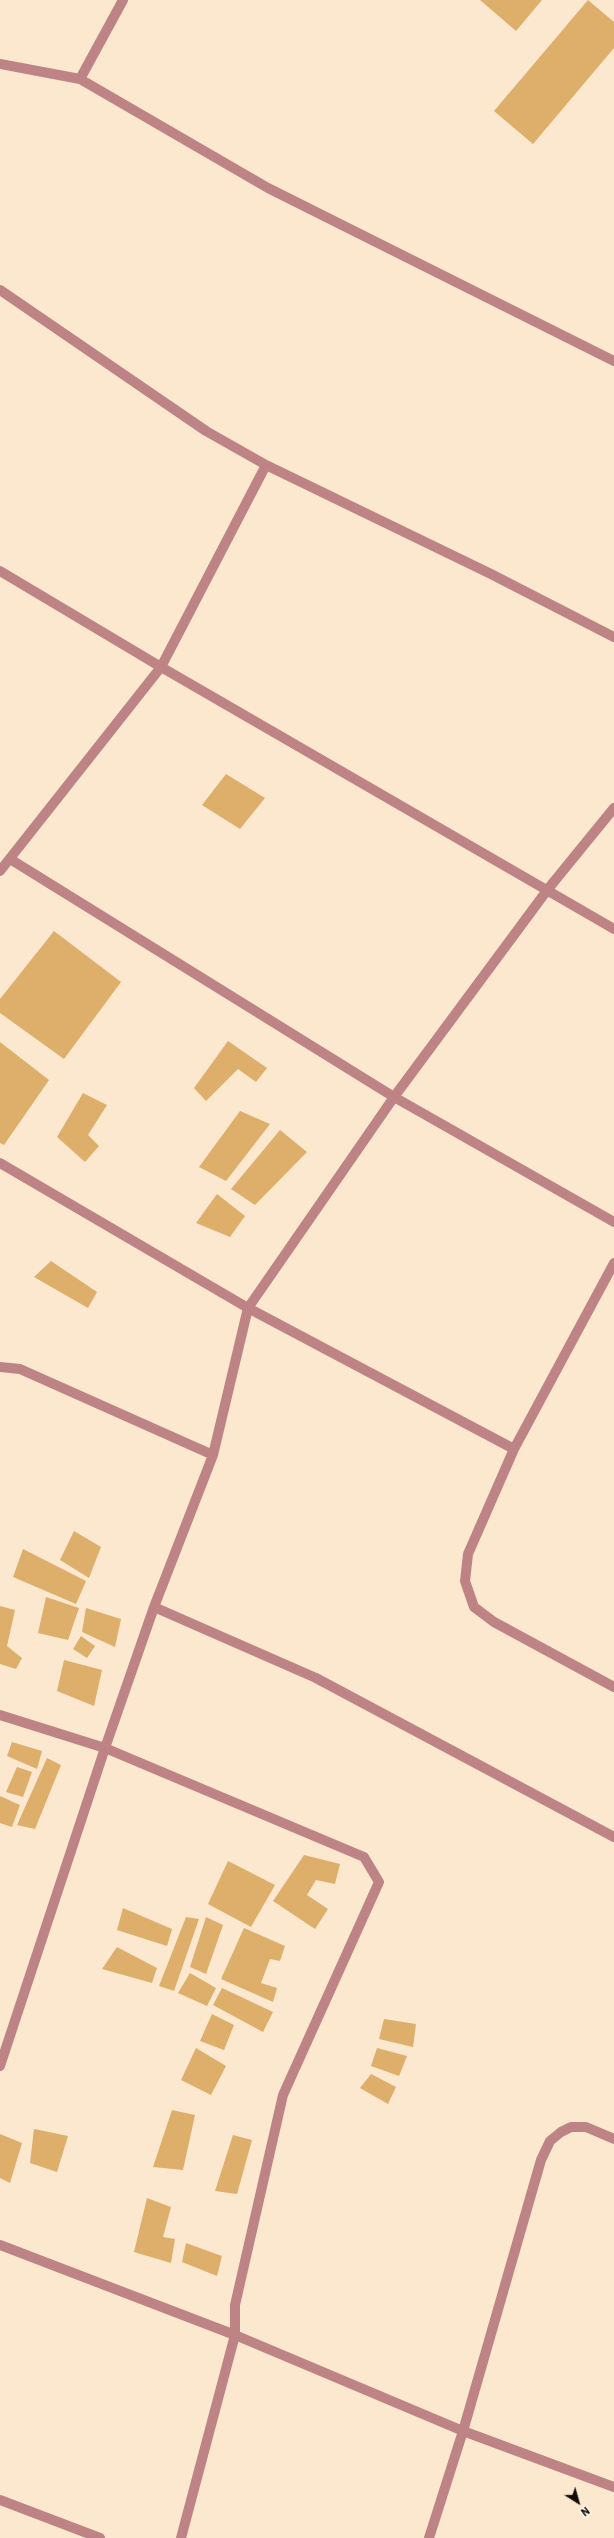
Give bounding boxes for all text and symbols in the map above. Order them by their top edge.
north arrow [558,2482,598,2522]
text: N [579,2505,592,2519]

